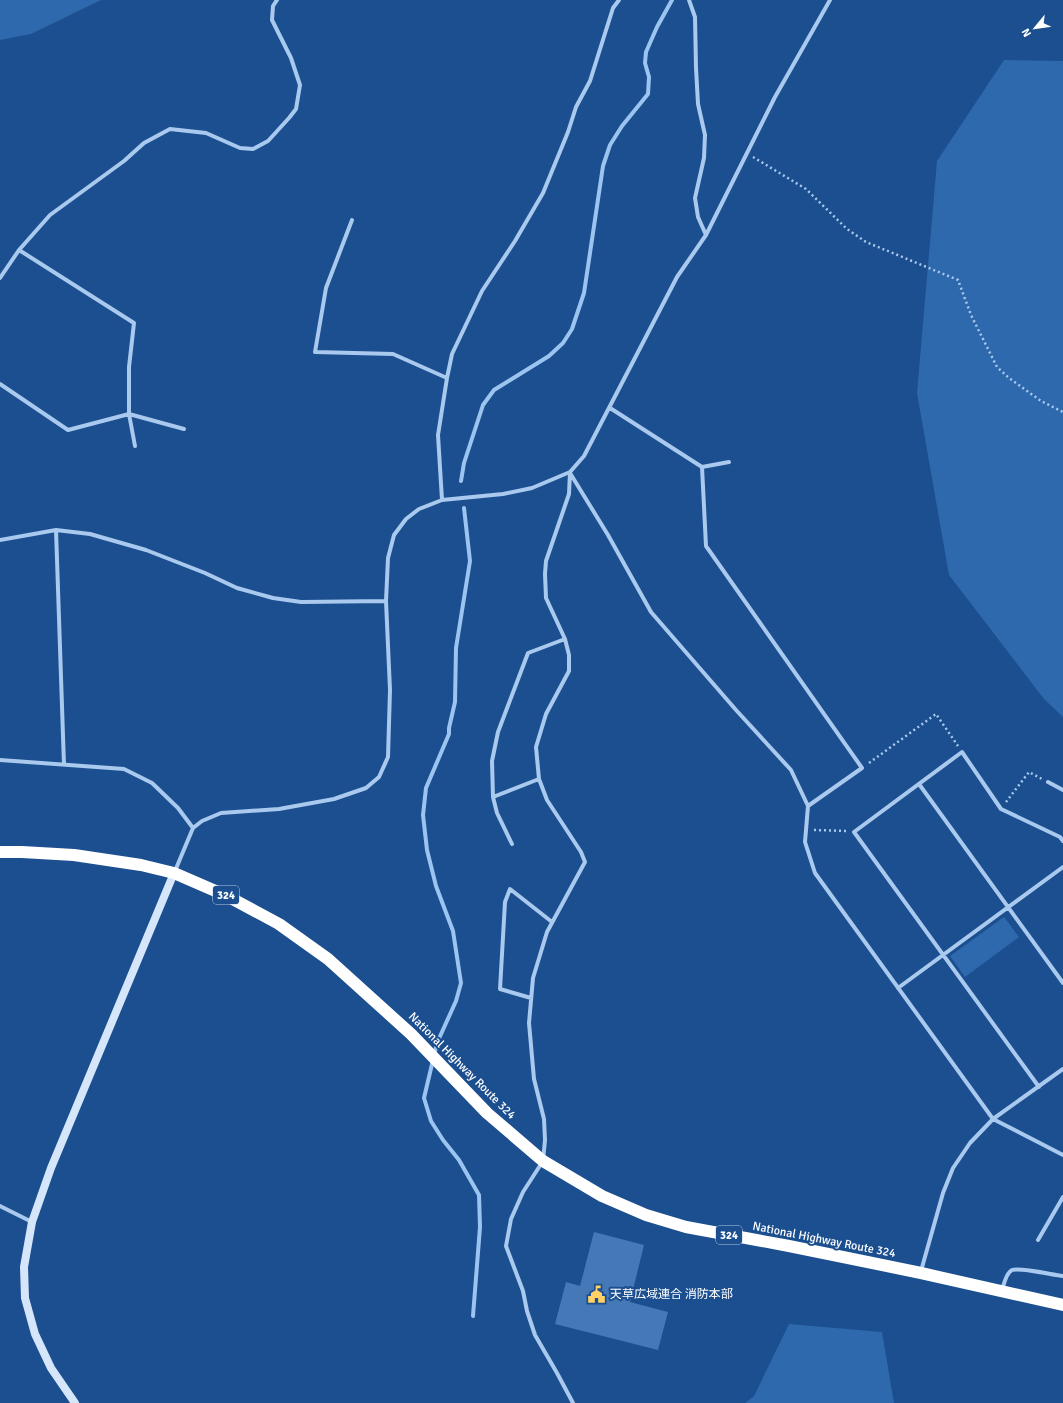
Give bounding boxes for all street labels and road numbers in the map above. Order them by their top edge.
road number: 324 [213,886,239,904]
street label: National Highway Route 324 [405,1009,519,1123]
street label: National Highway Route 324 [751,1219,897,1261]
road number: 324 [716,1226,742,1244]

